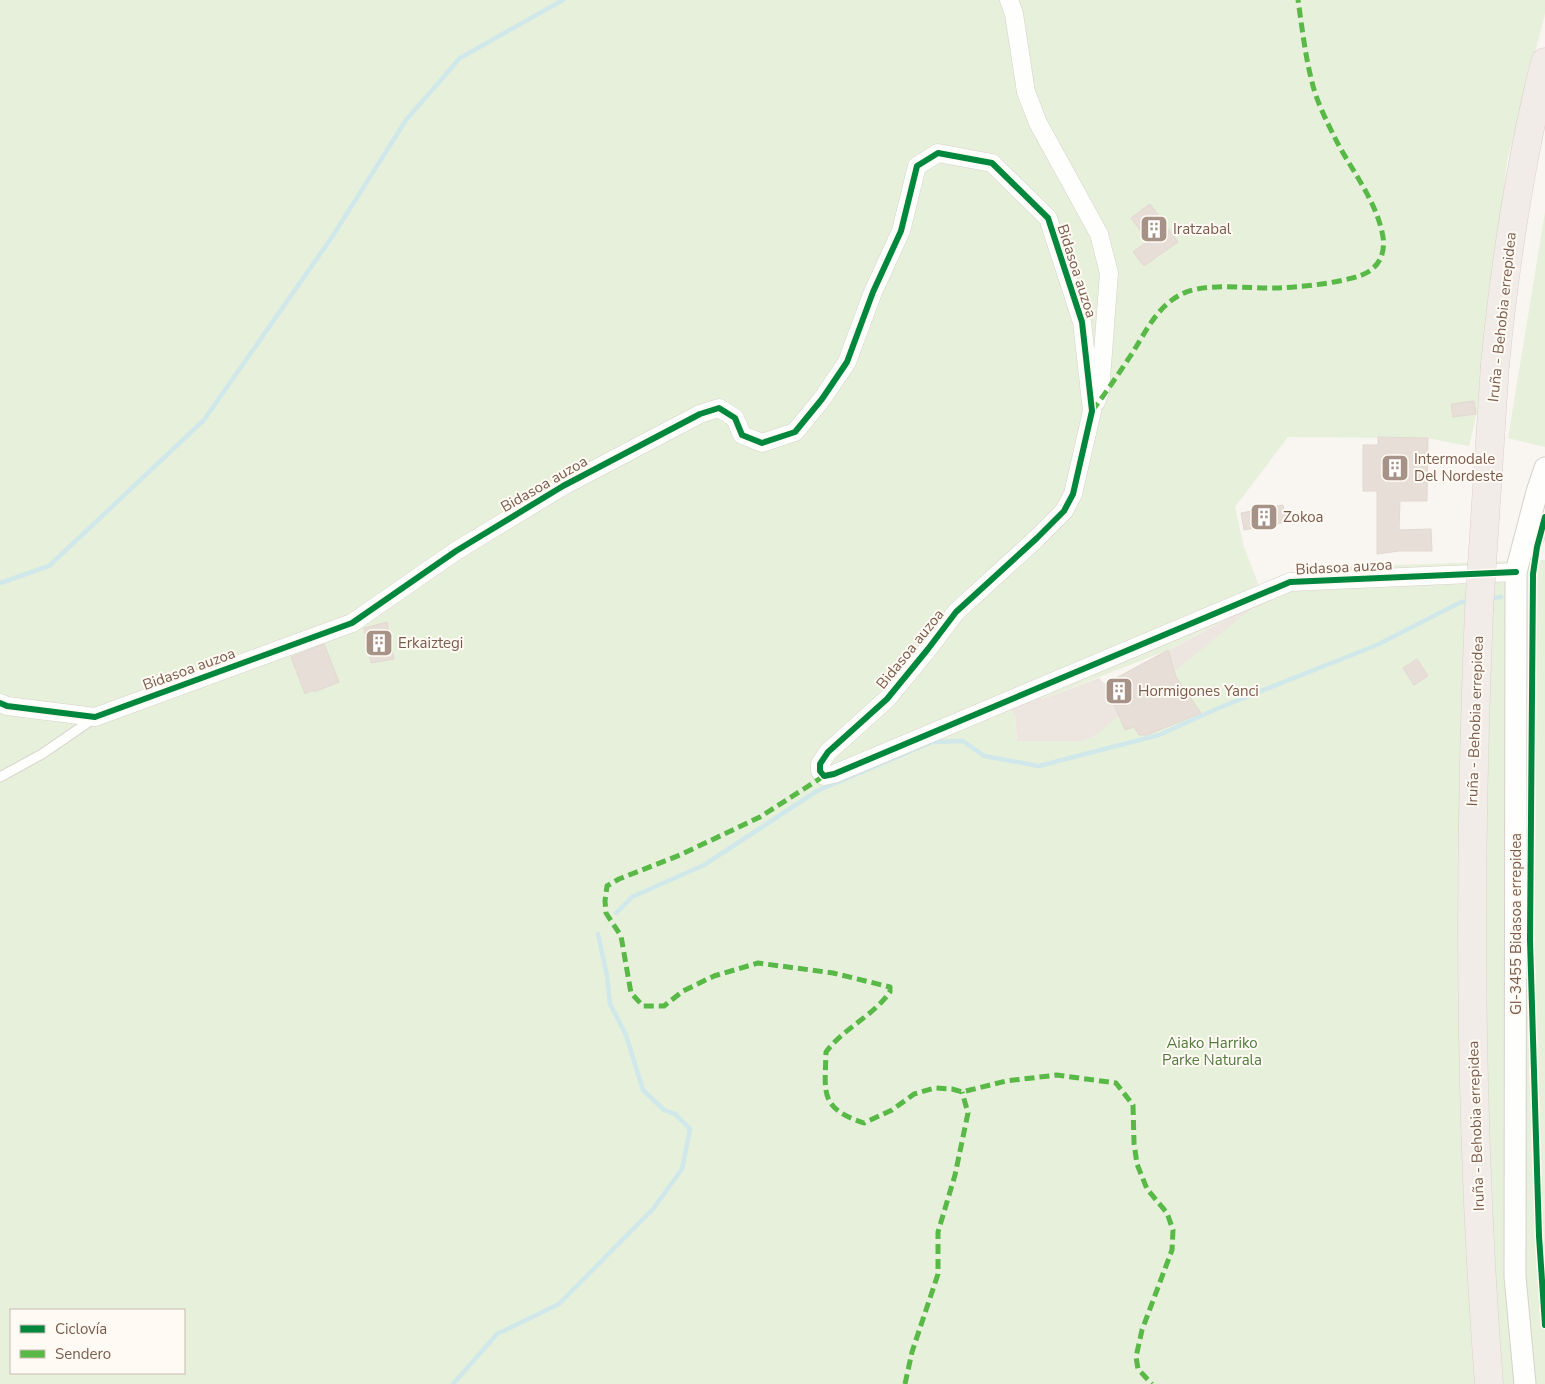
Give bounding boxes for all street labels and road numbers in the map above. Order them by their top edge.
street label: Bidasoa auzoa [1052,222,1102,320]
street label: Iruña - Behobia errepidea [1483,231,1521,403]
street label: Bidasoa auzoa [497,451,591,517]
street label: Bidasoa auzoa [1295,554,1393,580]
street label: Bidasoa auzoa [872,605,948,693]
street label: Iruña - Behobia errepidea [1462,635,1488,807]
street label: Bidasoa auzoa [140,643,238,695]
street label: GI-3455 Bidasoa errepidea [1506,833,1526,1015]
street label: Iruña - Behobia errepidea [1463,1040,1489,1212]

